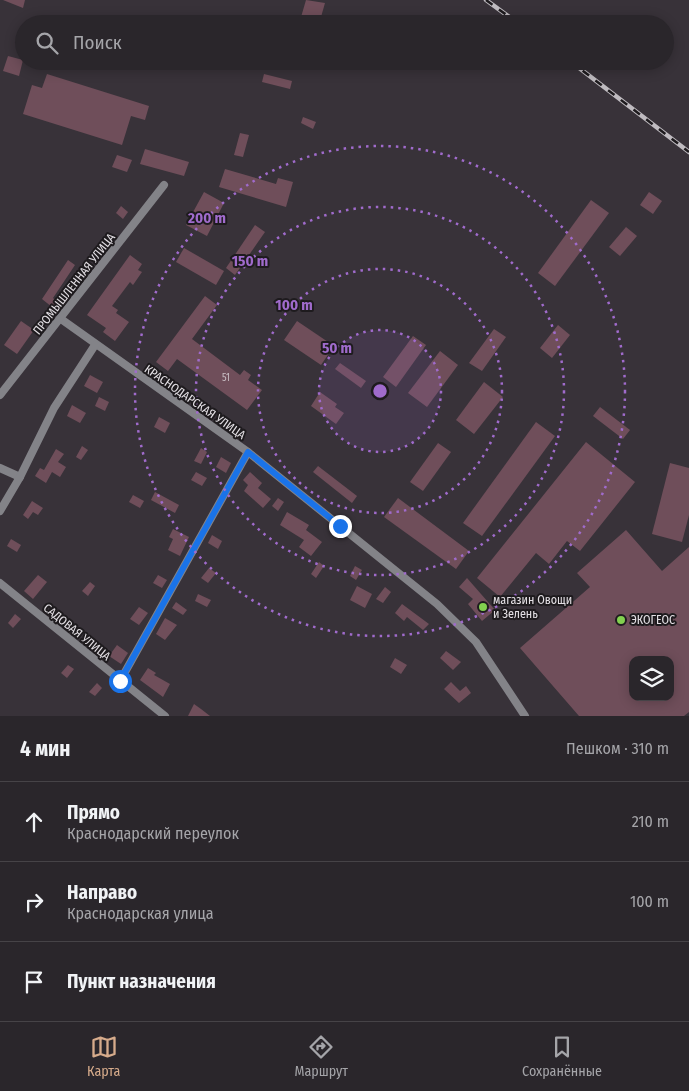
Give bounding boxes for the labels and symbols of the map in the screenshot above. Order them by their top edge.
text: 200 m [187,209,226,227]
street label: ПРОМЫШЛЕННАЯ УЛИЦА [30,230,118,337]
text: 150 m [232,252,268,270]
text: 100 m [275,296,313,314]
text: 50 m [322,339,352,357]
street label: КРАСНОДАРСКАЯ УЛИЦА [142,362,249,443]
house number: 51 [222,372,230,384]
centre of rings [371,382,389,400]
route end [329,515,352,538]
place label: магазин Овощи и Зелень [493,593,572,621]
street label: САДОВАЯ УЛИЦА [41,601,114,664]
marker: магазин Овощи и Зелень [477,601,489,613]
place label: ЭКОГЕОС [631,613,675,627]
marker: ЭКОГЕОС [615,614,627,626]
route start [109,670,132,693]

